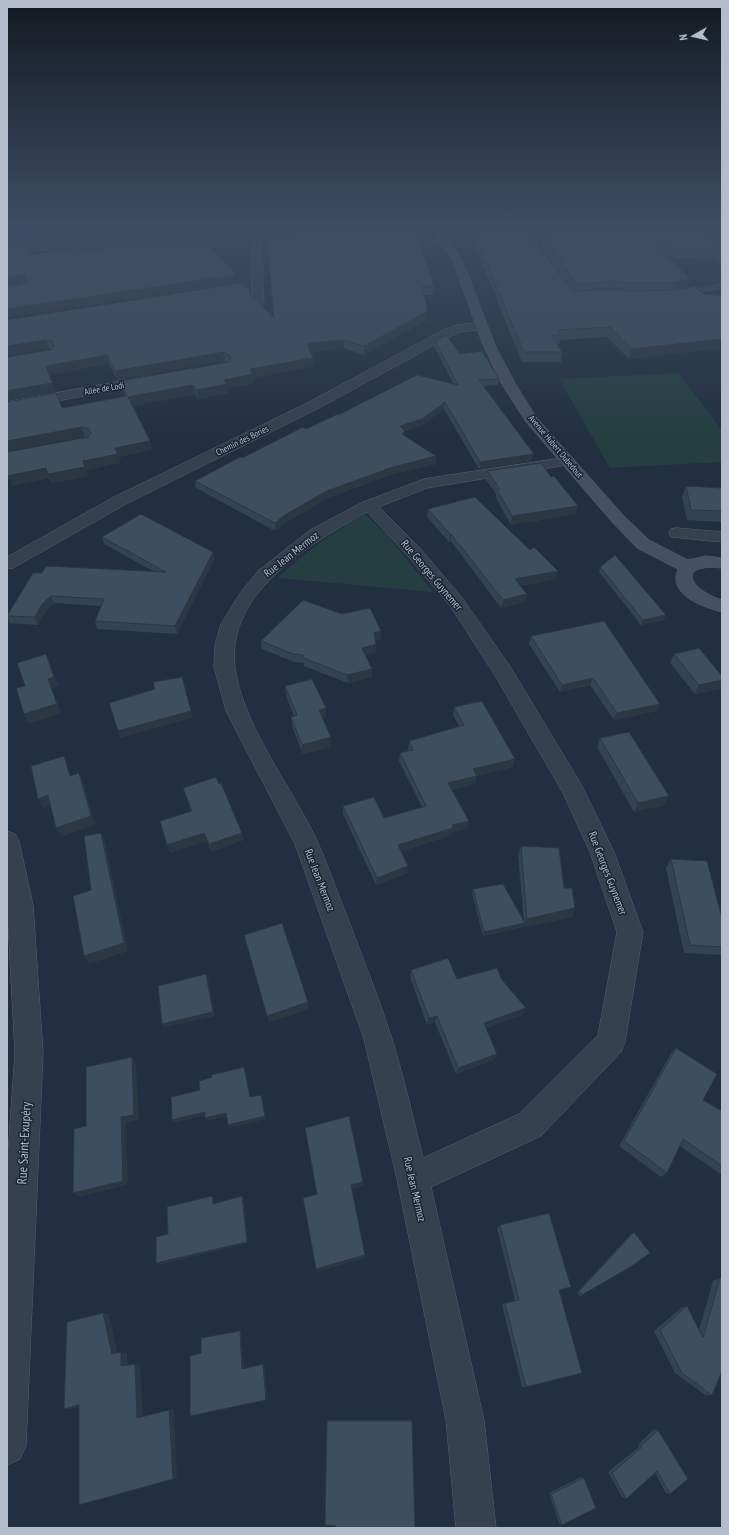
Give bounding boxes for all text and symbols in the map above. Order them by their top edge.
north arrow [673,16,713,56]
text: N [676,33,690,41]
street label: Allée de Lodi [83,379,125,397]
street label: Avenue Hubert Dubedout [527,412,586,480]
street label: Chemin des Bories [214,422,270,458]
street label: Rue Jean Mermoz [261,528,321,580]
street label: Rue Georges Guynemer [398,537,466,613]
street label: Rue Georges Guynemer [586,829,630,917]
street label: Rue Jean Mermoz [302,847,338,913]
street label: Rue Saint-Exupéry [13,1101,35,1185]
street label: Rue Jean Mermoz [401,1155,429,1223]

